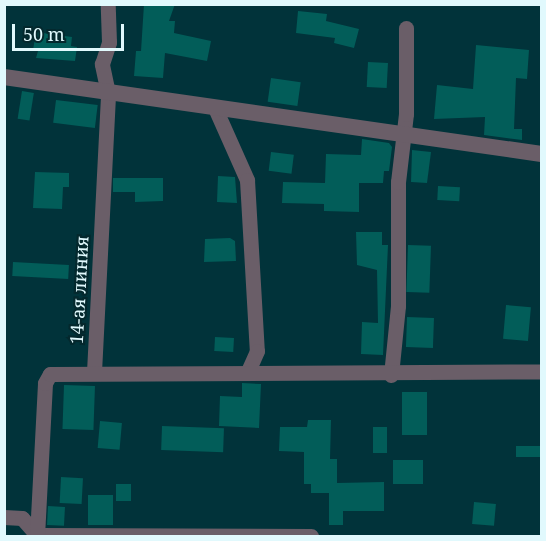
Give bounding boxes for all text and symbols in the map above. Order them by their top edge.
scale bar [15,12,128,50]
text: 50 m [23,22,65,46]
street label: 14-ая линия [65,235,93,345]

